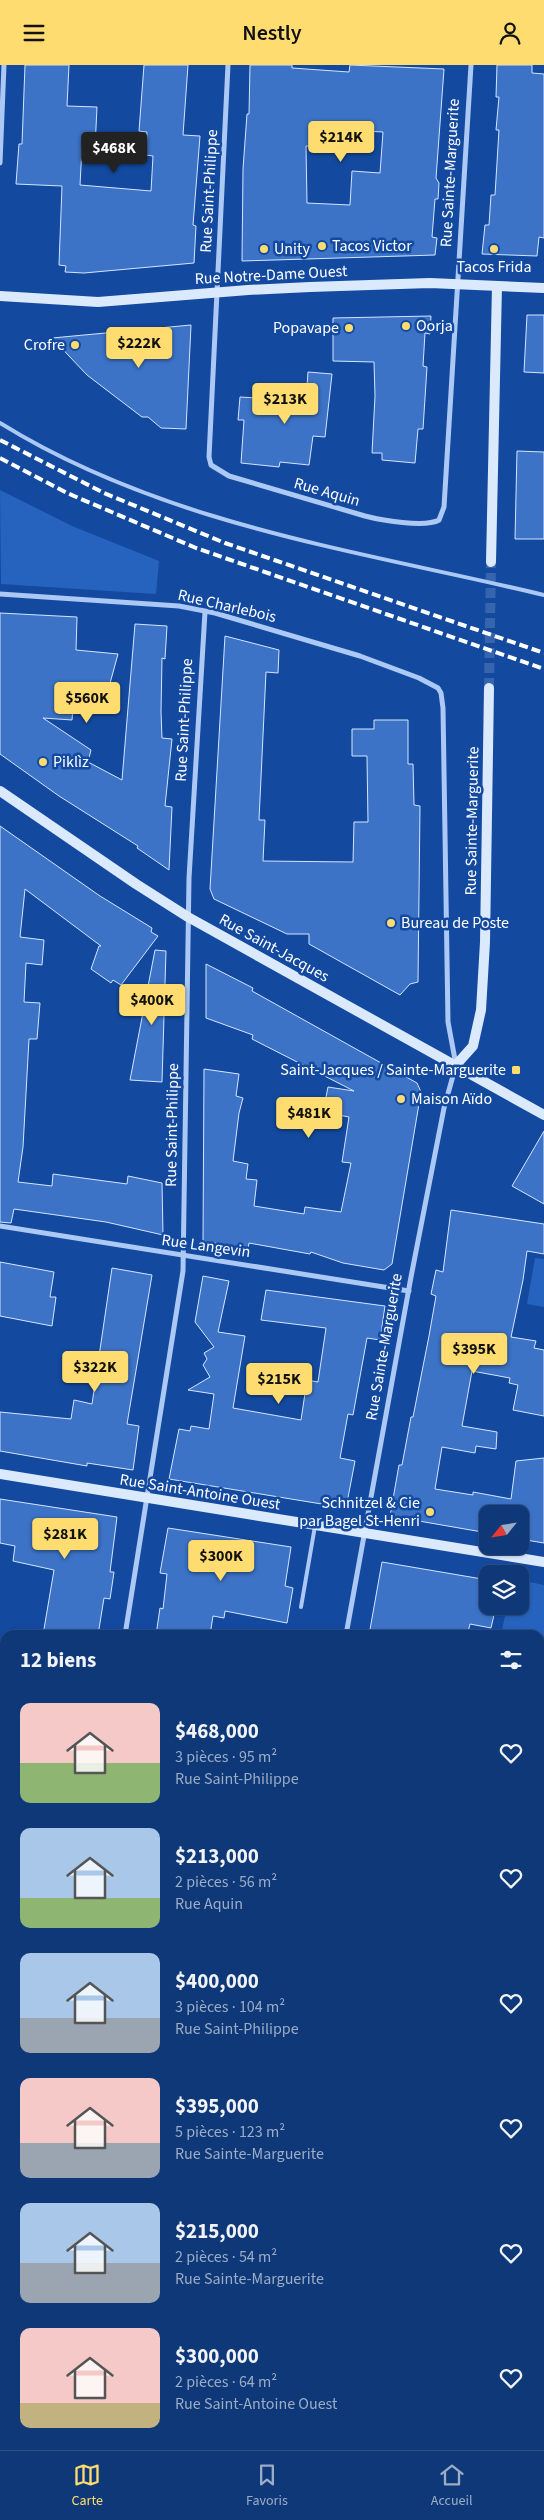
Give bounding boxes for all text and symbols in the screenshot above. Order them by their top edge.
text: Nestly [242,17,302,49]
icon: menu [20,19,48,47]
icon: person [496,19,524,47]
street label: Rue Sainte-Marguerite [435,98,465,248]
pin: $214K [306,121,376,163]
text: $214K [319,126,363,148]
street label: Rue Saint-Philippe [195,129,223,253]
pin: $468K [79,131,149,174]
text: $468K [92,137,136,159]
place label: Tacos Victor [332,235,412,257]
place label: Unity [274,238,310,260]
marker: Tacos Victor [316,240,328,252]
marker: Unity [258,243,270,255]
marker: Tacos Frida [488,243,500,255]
place label: Tacos Frida [457,256,532,278]
street label: Rue Notre-Dame Ouest [194,260,349,290]
place label: Oorja [416,315,453,337]
place label: Popavape [273,317,339,339]
marker: Oorja [400,320,412,332]
marker: Popavape [343,322,355,334]
pin: $222K [104,327,174,369]
text: $222K [117,332,161,354]
place label: Crofre [24,334,65,356]
marker: Crofre [69,339,81,351]
pin: $213K [250,383,320,425]
text: $213K [263,388,307,410]
street label: Rue Aquin [291,472,363,512]
street label: Rue Charlebois [176,584,279,628]
street label: Rue Saint-Philippe [170,658,198,782]
pin: $560K [52,681,122,724]
text: $560K [65,687,109,709]
street label: Rue Sainte-Marguerite [460,746,484,896]
place label: Piklìz [53,751,89,773]
marker: Piklìz [37,756,49,768]
street label: Rue Saint-Jacques [215,909,333,988]
place label: Bureau de Poste [401,912,509,934]
marker: Bureau de Poste [385,917,397,929]
pin: $400K [117,983,187,1026]
text: $400K [130,989,174,1011]
place label: Saint-Jacques / Sainte-Marguerite [280,1059,506,1081]
street label: Rue Saint-Philippe [160,1063,184,1187]
marker: Saint-Jacques / Sainte-Marguerite [510,1064,522,1076]
place label: Maison Aïdo [411,1088,492,1110]
marker: Maison Aïdo [395,1093,407,1105]
pin: $481K [274,1097,344,1139]
text: $481K [287,1102,331,1124]
street label: Rue Langevin [160,1229,252,1263]
street label: Rue Sainte-Marguerite [360,1272,408,1422]
pin: $395K [439,1333,509,1375]
text: $395K [452,1338,496,1360]
pin: $322K [60,1351,130,1393]
text: $322K [73,1356,117,1378]
pin: $215K [244,1363,314,1405]
text: $215K [257,1368,301,1390]
street label: Rue Saint-Antoine Ouest [118,1468,282,1516]
place label: Schnitzel & Cie par Bagel St-Henri [299,1492,420,1532]
north arrow [479,1505,529,1555]
map controls [479,1505,529,1615]
marker: Schnitzel & Cie par Bagel St-Henri [424,1506,436,1518]
pin: $281K [30,1517,100,1560]
text: $281K [43,1523,87,1545]
pin: $300K [186,1539,256,1582]
text: $300K [199,1545,243,1567]
button: layers [479,1565,529,1615]
text: 12 biens [20,1645,96,1675]
icon: filters [497,1646,525,1674]
text: $468,000 [175,1716,259,1746]
icon: home [60,1723,120,1783]
icon: heart [497,1739,525,1767]
text: 3 pièces · 95 m² [175,1746,277,1768]
text: Rue Saint-Philippe [175,1768,299,1790]
text: $213,000 [175,1841,259,1871]
icon: home [60,1848,120,1908]
icon: heart [497,1864,525,1892]
text: 2 pièces · 56 m² [175,1871,277,1893]
text: Rue Aquin [175,1893,243,1915]
text: $400,000 [175,1966,259,1996]
icon: home [60,1973,120,2033]
icon: heart [497,1989,525,2017]
text: 3 pièces · 104 m² [175,1996,285,2018]
text: Rue Saint-Philippe [175,2018,299,2040]
text: $395,000 [175,2091,259,2121]
icon: home [60,2098,120,2158]
icon: heart [497,2114,525,2142]
text: 5 pièces · 123 m² [175,2121,285,2143]
text: Rue Sainte-Marguerite [175,2143,324,2165]
text: $215,000 [175,2216,259,2246]
icon: home [60,2223,120,2283]
icon: heart [497,2239,525,2267]
text: 2 pièces · 54 m² [175,2246,277,2268]
text: Rue Sainte-Marguerite [175,2268,324,2290]
text: $300,000 [175,2341,259,2371]
icon: home [60,2348,120,2408]
icon: heart [497,2364,525,2392]
text: 2 pièces · 64 m² [175,2371,277,2393]
text: Rue Saint-Antoine Ouest [175,2393,337,2415]
tab: Carte [72,2461,103,2511]
tab: Favoris [246,2461,288,2511]
tab: Accueil [431,2461,472,2511]

